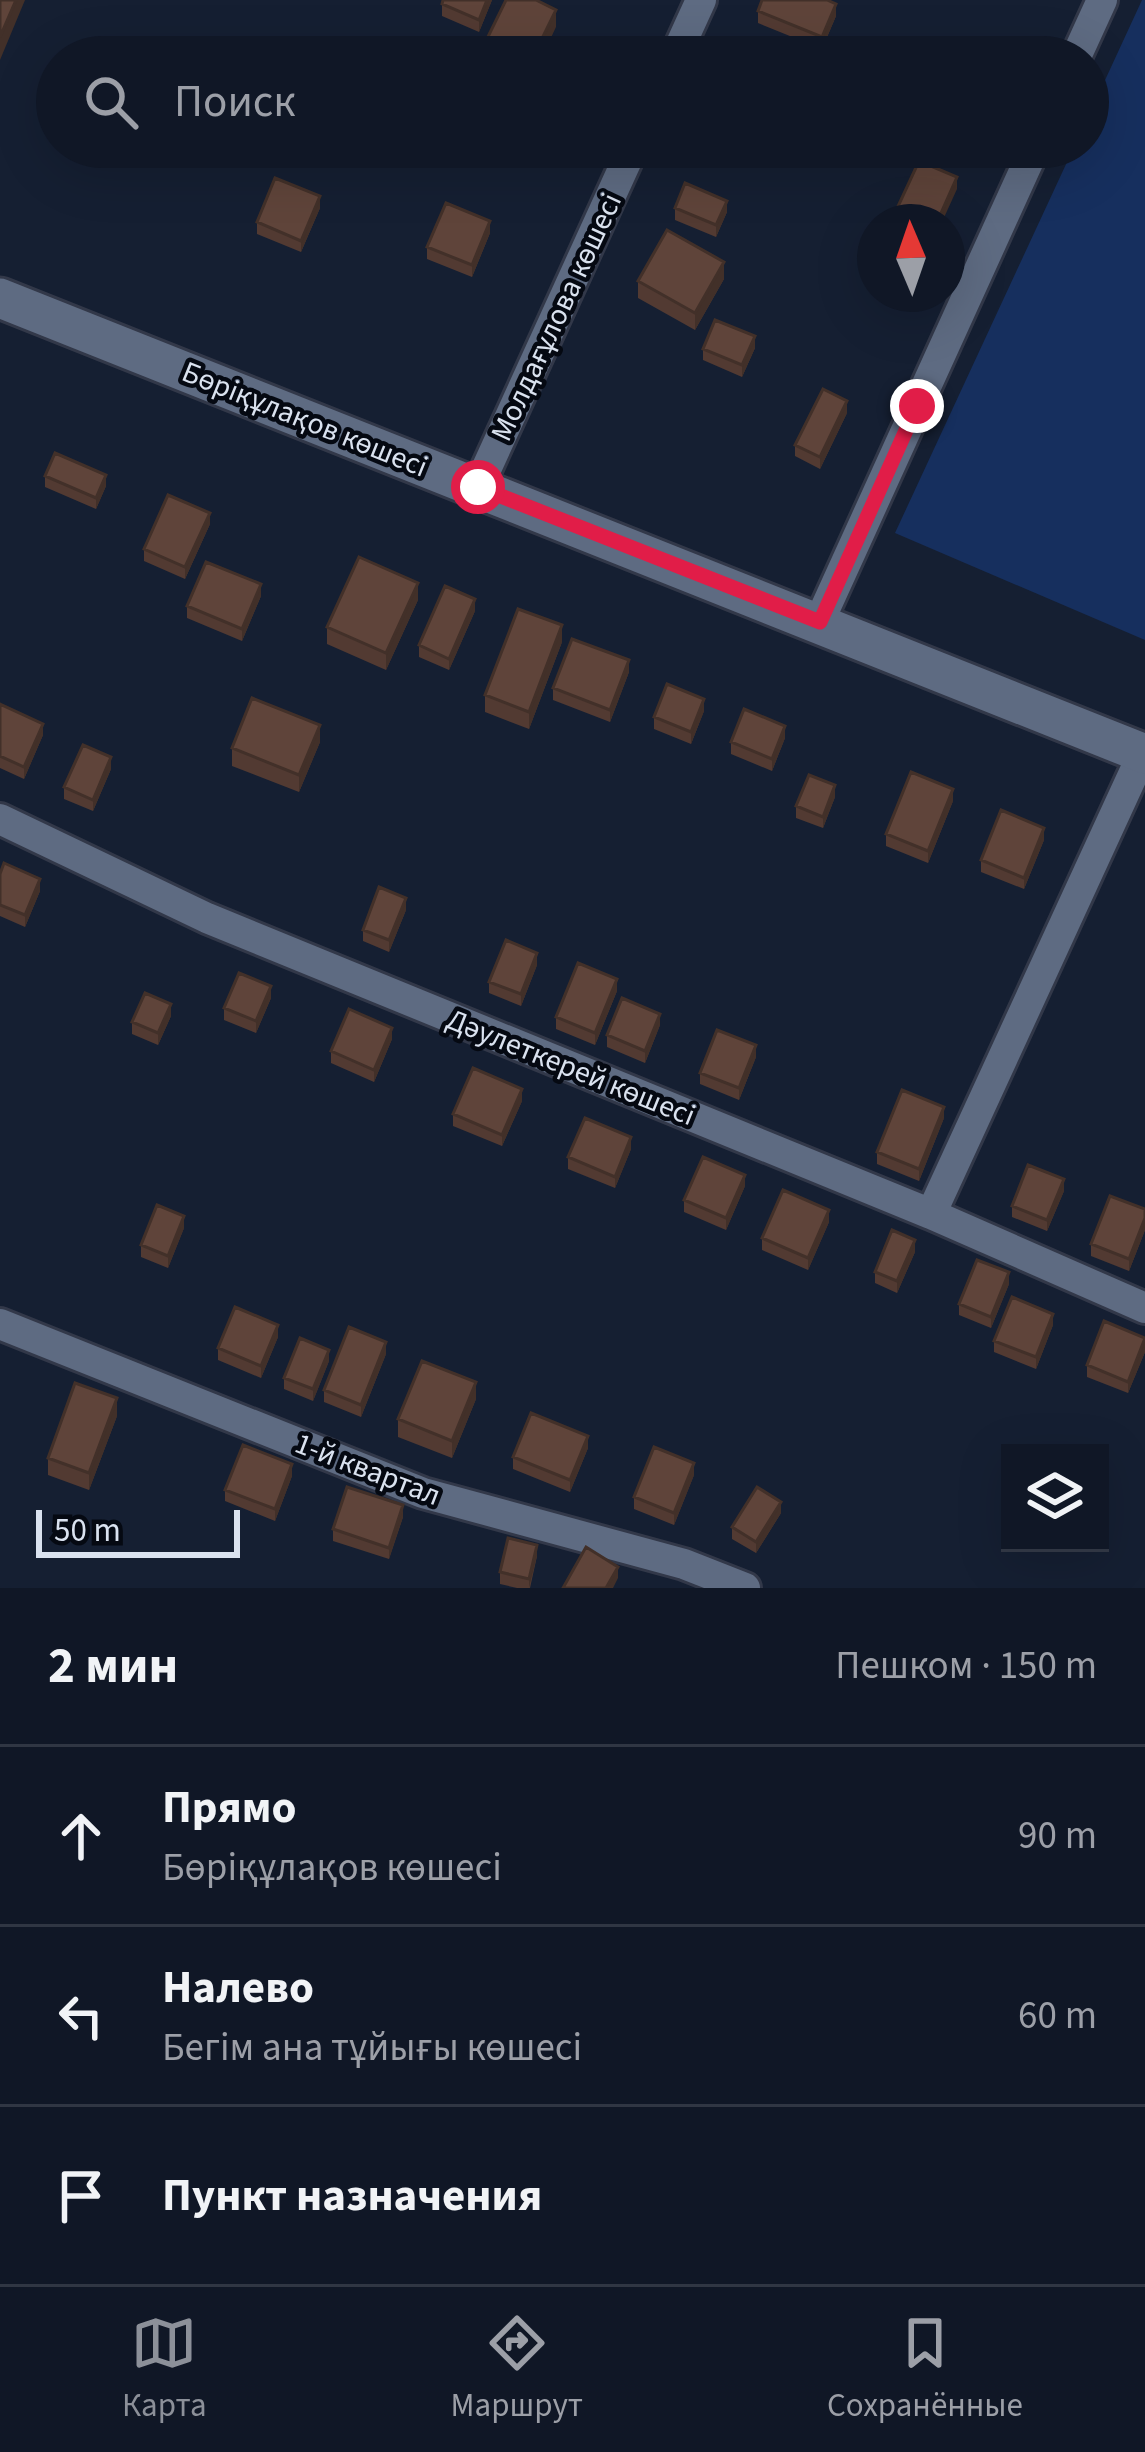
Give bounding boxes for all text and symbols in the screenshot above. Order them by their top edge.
search box [36,36,1109,168]
icon: search [78,69,144,135]
text: Поиск [174,70,296,134]
street label: Молдағұлова көшесі [480,186,633,448]
north arrow [857,204,965,312]
street label: Бөріқұлақов көшесі [176,351,434,488]
route end [890,379,944,433]
route start [451,460,505,514]
street label: Дәулеткерей көшесі [440,998,702,1137]
street label: 1-й квартал [289,1422,447,1517]
map controls [1001,1444,1109,1552]
button: layers [1001,1444,1109,1552]
scale bar [36,1504,240,1557]
text: 50 m [54,1507,121,1554]
text: 2 мин [48,1630,178,1702]
text: Пешком · 150 m [835,1638,1097,1694]
text: Прямо [162,1776,296,1840]
icon: ahead [48,1803,114,1869]
text: 90 m [1018,1808,1097,1864]
text: Бөріқұлақов көшесі [162,1840,502,1896]
text: Налево [162,1956,314,2020]
icon: left [48,1983,114,2049]
text: 60 m [1018,1988,1097,2044]
text: Бегім ана тұйығы көшесі [162,2020,582,2076]
icon: arrive [48,2163,114,2229]
text: Пункт назначения [162,2164,542,2228]
tab: Карта [122,2310,207,2429]
tab: Маршрут [451,2310,583,2429]
tab: Сохранённые [827,2310,1023,2429]

